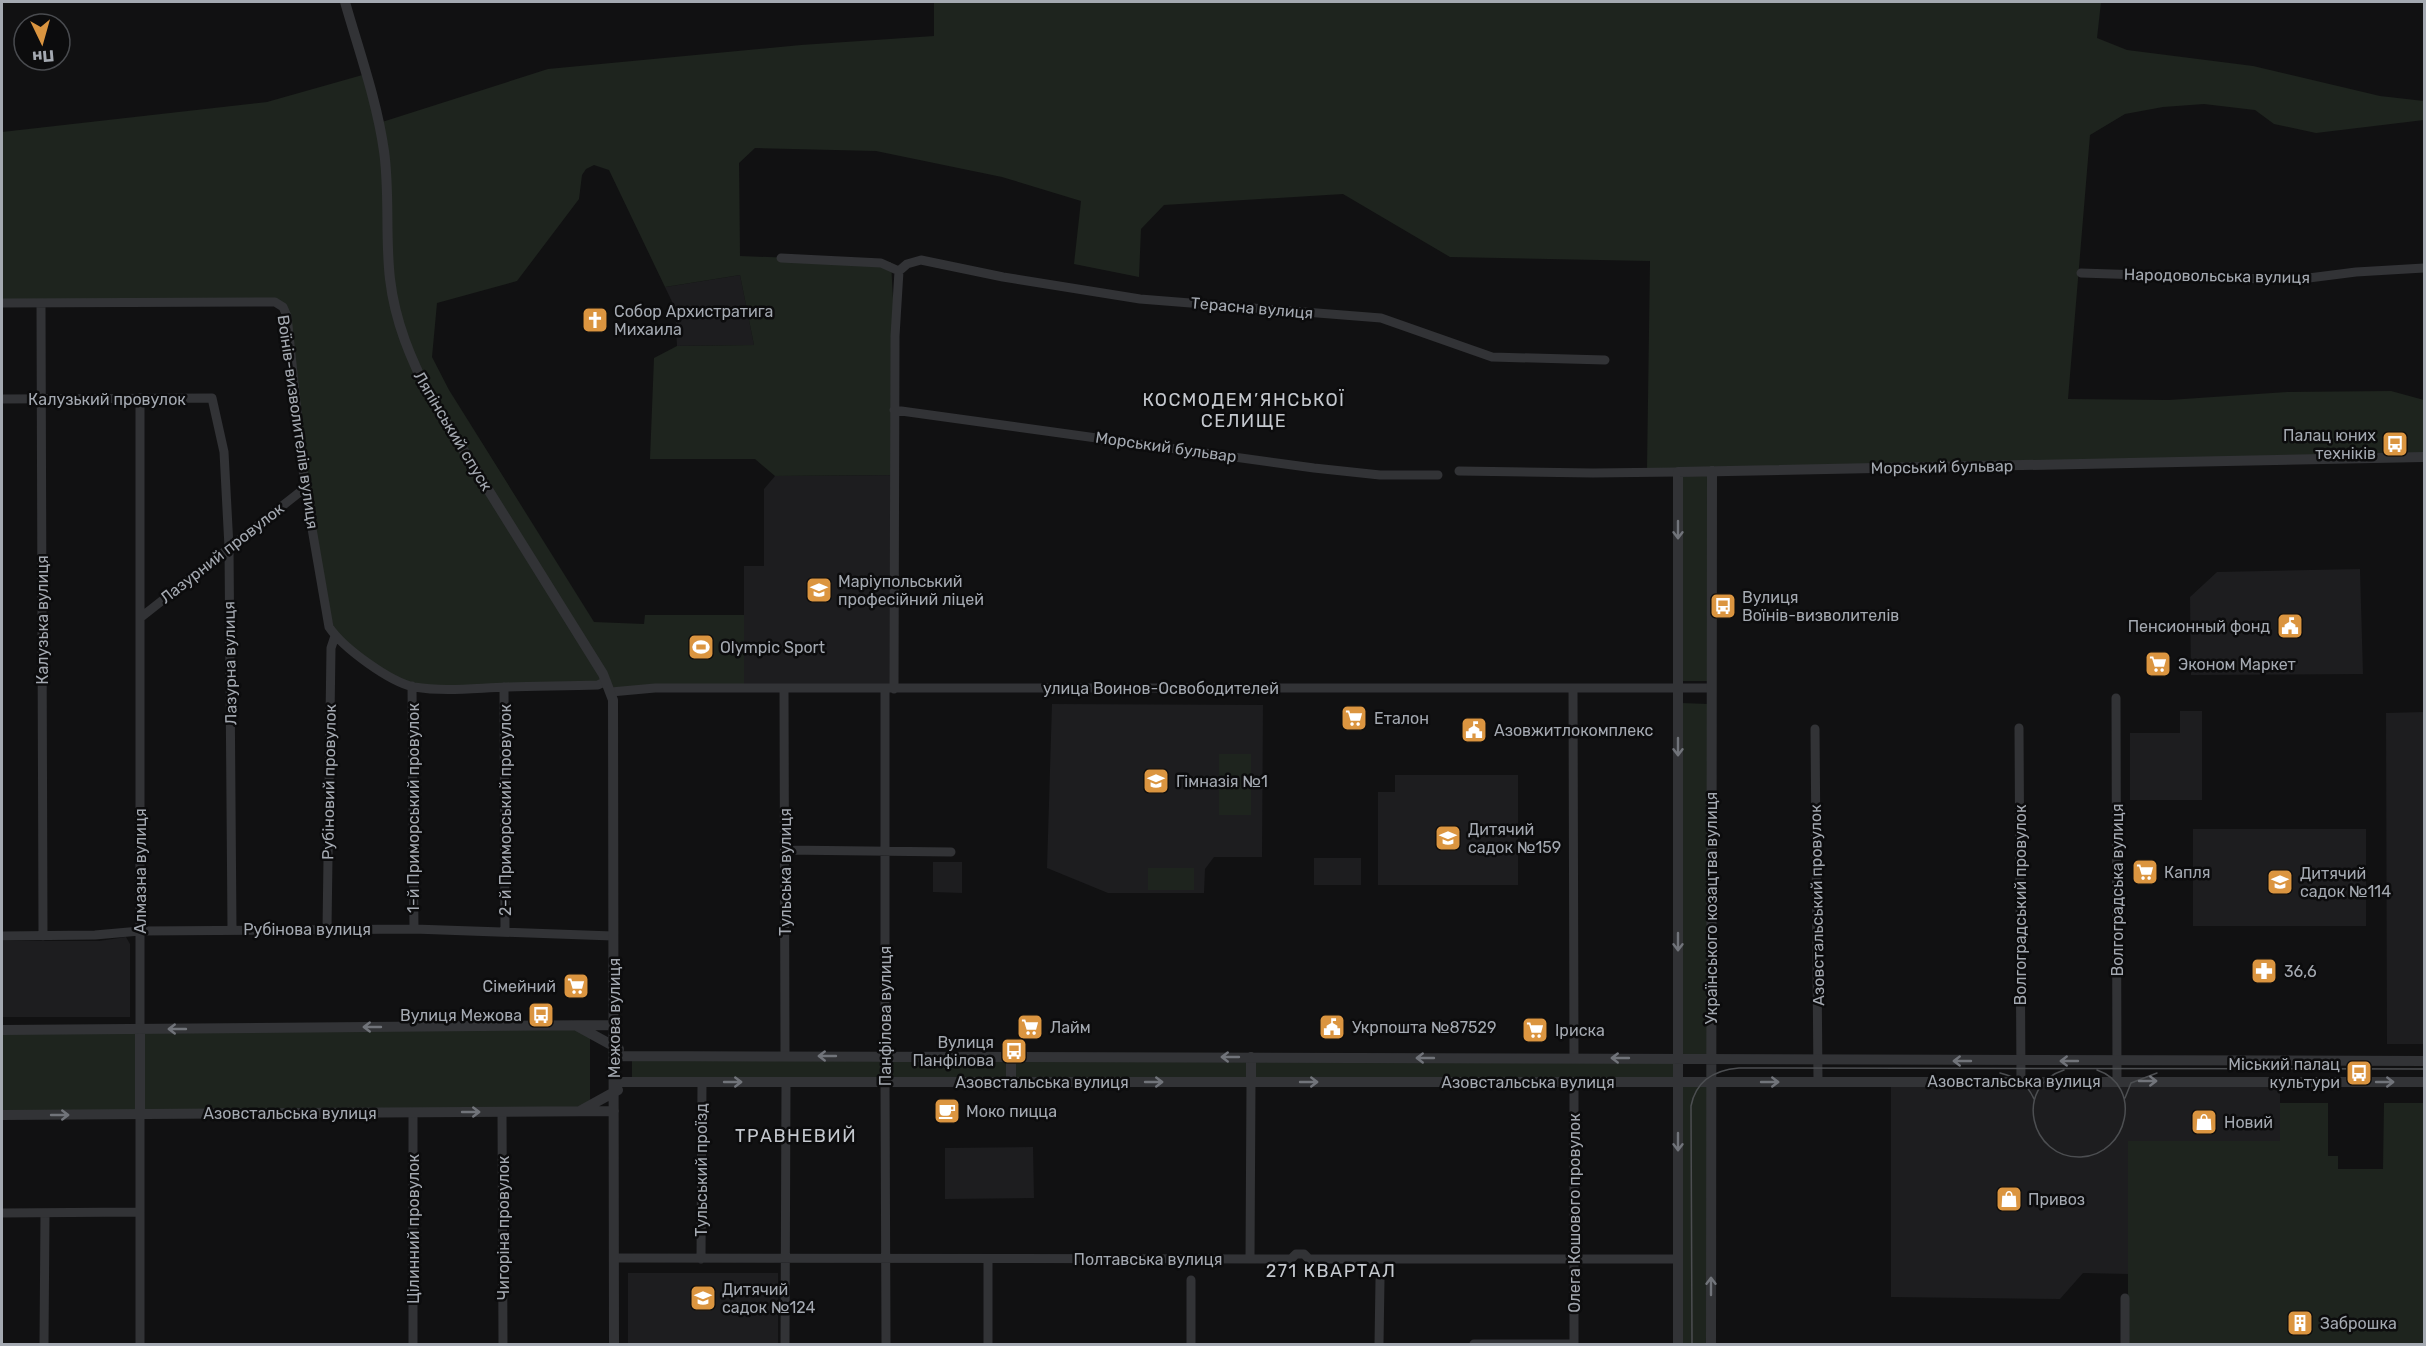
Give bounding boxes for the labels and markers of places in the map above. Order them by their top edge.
place label: Собор Архистратига Михаила [614,302,773,339]
church icon: Собор Архистратига Михаила [580,305,610,335]
place label: Палац юних техніків [2283,426,2376,463]
bus stop icon: Палац юних техніків [2380,429,2410,459]
place label: Маріупольський професійний ліцей [838,572,984,609]
school or university icon: Маріупольський професійний ліцей [804,575,834,605]
place label: Вулиця Воїнів-визволителів [1742,588,1899,625]
bus stop icon: Вулиця Воїнів-визволителів [1708,591,1738,621]
public building icon: Пенсионный фонд [2275,611,2305,641]
place label: Пенсионный фонд [2128,617,2270,636]
sports icon: Olympic Sport [686,632,716,662]
place label: Olympic Sport [720,638,825,657]
supermarket icon: Эконом Маркет [2143,649,2173,679]
place label: Эконом Маркет [2178,655,2296,674]
supermarket icon: Еталон [1339,703,1369,733]
place label: Еталон [1374,709,1429,728]
public building icon: Азовжитлокомплекс [1459,715,1489,745]
place label: Азовжитлокомплекс [1494,721,1653,740]
school or university icon: Гімназія №1 [1141,766,1171,796]
place label: Гімназія №1 [1176,772,1268,791]
place label: Дитячий садок №159 [1468,820,1561,857]
school or university icon: Дитячий садок №159 [1433,823,1463,853]
supermarket icon: Капля [2130,857,2160,887]
place label: Капля [2164,863,2211,882]
place label: Дитячий садок №114 [2300,864,2391,901]
school or university icon: Дитячий садок №114 [2265,867,2295,897]
pharmacy icon: 36,6 [2249,956,2279,986]
place label: 36,6 [2284,962,2317,981]
supermarket icon: Сімейний [561,971,591,1001]
place label: Сімейний [483,977,556,996]
bus stop icon: Вулиця Межова [526,1000,556,1030]
place label: Вулиця Межова [400,1006,522,1025]
supermarket icon: Лайм [1015,1012,1045,1042]
public building icon: Укрпошта №87529 [1317,1012,1347,1042]
supermarket icon: Іриска [1520,1015,1550,1045]
place label: Лайм [1050,1018,1091,1037]
place label: Укрпошта №87529 [1352,1018,1496,1037]
place label: Іриска [1555,1021,1605,1040]
place label: Вулиця Панфілова [912,1033,994,1070]
bus stop icon: Вулиця Панфілова [999,1036,1029,1066]
place label: Міський палац культури [2228,1055,2340,1092]
bus stop icon: Міський палац культури [2344,1058,2374,1088]
cafe icon: Моко пицца [932,1096,962,1126]
place label: Моко пицца [966,1102,1057,1121]
shop icon: Новий [2189,1107,2219,1137]
place label: Новий [2224,1113,2273,1132]
shop icon: Привоз [1994,1184,2024,1214]
place label: Привоз [2028,1190,2085,1209]
place label: Дитячий садок №124 [722,1280,816,1317]
school or university icon: Дитячий садок №124 [688,1283,718,1313]
building icon: Заброшка [2285,1308,2315,1338]
place label: Заброшка [2320,1314,2397,1333]

